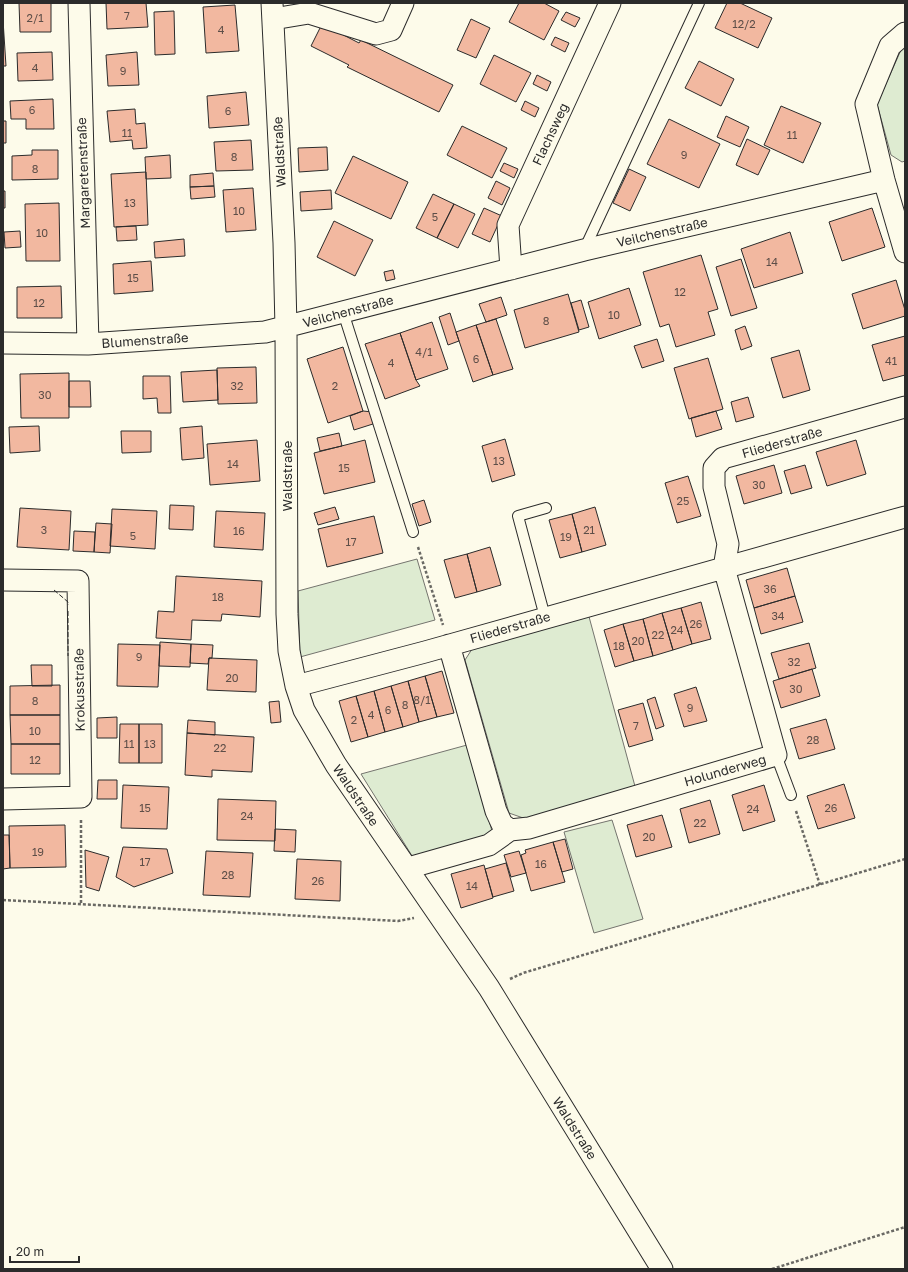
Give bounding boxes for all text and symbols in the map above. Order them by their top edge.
house number: 7 [124,9,130,22]
house number: 2/1 [27,11,44,24]
house number: 12/2 [732,17,756,30]
house number: 4 [218,23,225,36]
house number: 4 [32,61,39,74]
house number: 9 [120,64,126,77]
street label: Flachsweg [529,100,571,168]
house number: 6 [29,103,36,116]
house number: 6 [225,104,232,117]
street label: Waldstraße [269,116,289,188]
street label: Margaretenstraße [73,117,93,229]
house number: 11 [122,126,132,139]
house number: 11 [787,128,797,141]
house number: 9 [681,148,687,161]
house number: 8 [231,150,238,163]
house number: 8 [32,162,39,175]
house number: 13 [124,196,136,209]
house number: 10 [233,204,245,217]
house number: 5 [432,210,438,223]
street label: Veilchenstraße [615,214,709,250]
house number: 10 [36,226,48,239]
house number: 14 [766,255,778,268]
house number: 15 [127,271,139,284]
house number: 12 [674,285,686,298]
street label: Veilchenstraße [301,291,395,331]
house number: 12 [33,296,45,309]
house number: 10 [608,308,620,321]
house number: 8 [543,314,550,327]
street label: Blumenstraße [101,329,189,351]
house number: 4/1 [415,345,433,358]
house number: 6 [473,352,480,365]
house number: 41 [885,354,897,367]
house number: 4 [388,356,395,369]
house number: 32 [231,379,243,392]
house number: 2 [332,379,338,392]
house number: 30 [38,388,52,401]
street label: Fliederstraße [740,423,824,461]
street label: Waldstraße [279,441,295,511]
house number: 13 [493,454,505,467]
house number: 14 [227,457,239,470]
house number: 15 [338,461,350,474]
house number: 30 [752,478,766,491]
house number: 25 [677,494,689,507]
house number: 3 [41,523,47,536]
house number: 21 [583,523,595,536]
house number: 16 [233,524,245,537]
house number: 5 [130,529,136,542]
house number: 19 [560,530,572,543]
house number: 17 [345,535,357,548]
house number: 36 [763,582,777,595]
house number: 18 [212,590,224,603]
street label: Fliederstraße [468,608,552,646]
house number: 34 [771,609,785,622]
house number: 26 [689,617,703,630]
house number: 24 [670,623,684,636]
house number: 22 [652,628,664,641]
house number: 20 [631,634,645,647]
house number: 18 [613,639,625,652]
street label: Krokusstraße [70,648,88,732]
house number: 9 [136,650,142,663]
house number: 32 [788,655,800,668]
house number: 20 [225,671,239,684]
house number: 30 [789,682,803,695]
house number: 8/1 [413,693,431,706]
house number: 8 [32,694,39,707]
house number: 8 [402,698,409,711]
house number: 9 [687,701,693,714]
house number: 6 [385,703,392,716]
house number: 4 [368,708,375,721]
house number: 2 [351,713,357,726]
house number: 7 [633,719,639,732]
house number: 10 [29,724,41,737]
house number: 28 [806,733,820,746]
house number: 11 [124,737,134,750]
house number: 13 [144,737,156,750]
house number: 22 [214,741,226,754]
street label: Holunderweg [682,751,768,789]
house number: 12 [29,753,41,766]
street label: Waldstraße [330,761,382,829]
house number: 15 [139,801,151,814]
house number: 26 [824,801,838,814]
house number: 24 [746,802,760,815]
house number: 24 [240,809,254,822]
house number: 22 [694,816,706,829]
house number: 20 [642,830,656,843]
house number: 19 [32,845,44,858]
house number: 17 [139,855,151,868]
house number: 16 [535,857,547,870]
house number: 28 [221,868,235,881]
house number: 26 [311,874,325,887]
house number: 14 [466,879,478,892]
street label: Waldstraße [549,1094,601,1162]
scale bar [10,1238,79,1264]
text: 20 m [16,1244,44,1259]

